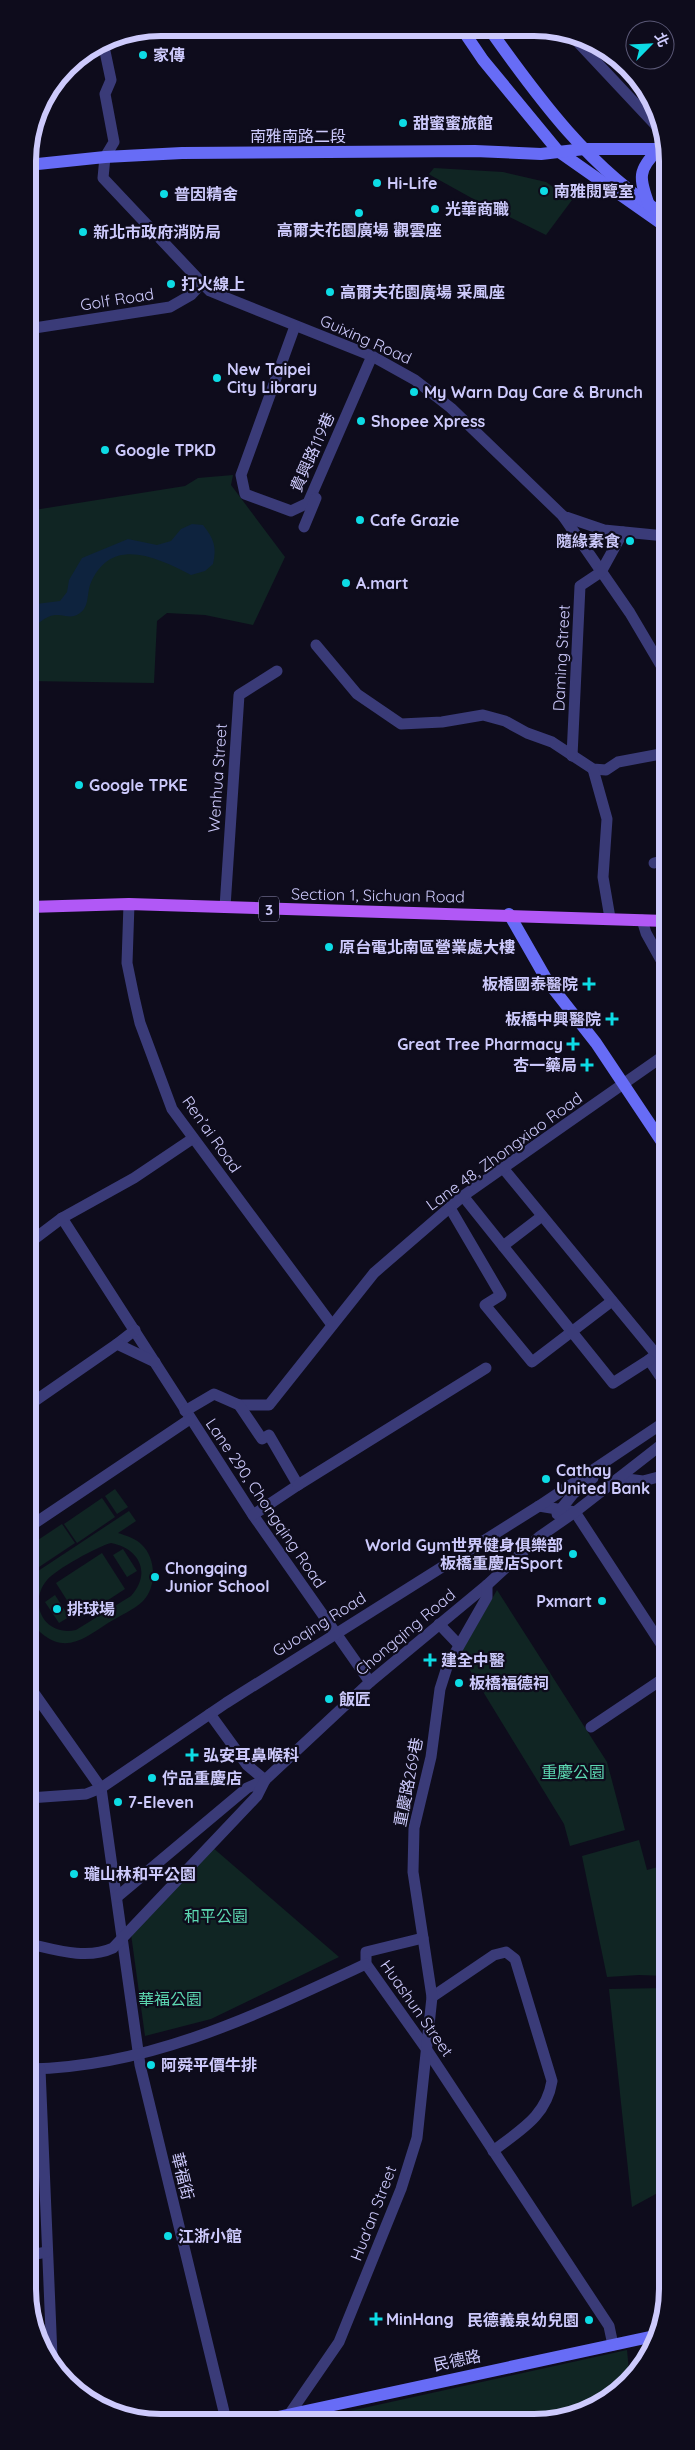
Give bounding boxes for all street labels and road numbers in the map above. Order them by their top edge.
street label: 南雅南路二段 [250,126,346,146]
street label: Golf Road [79,283,155,315]
street label: Guixing Road [317,310,415,368]
street label: 貴興路119巷 [286,409,338,495]
street label: Daming Street [548,604,574,712]
street label: Wenhua Street [203,723,231,833]
street label: Section 1, Sichuan Road [291,883,465,907]
road number: 3 [259,896,279,922]
street label: Lane 48, Zhongxiao Road [422,1088,586,1214]
street label: Ren’ai Road [178,1092,246,1176]
street label: Lane 290, Chongqing Road [202,1414,330,1592]
street label: Chongqing Road [351,1584,459,1680]
street label: Guoqing Road [269,1587,369,1661]
street label: 重慶路269巷 [390,1736,426,1828]
street label: Huashun Street [376,1956,458,2060]
street label: 華福街 [167,2150,199,2202]
street label: Hua'an Street [346,2163,400,2263]
street label: 民德路 [431,2345,483,2375]

